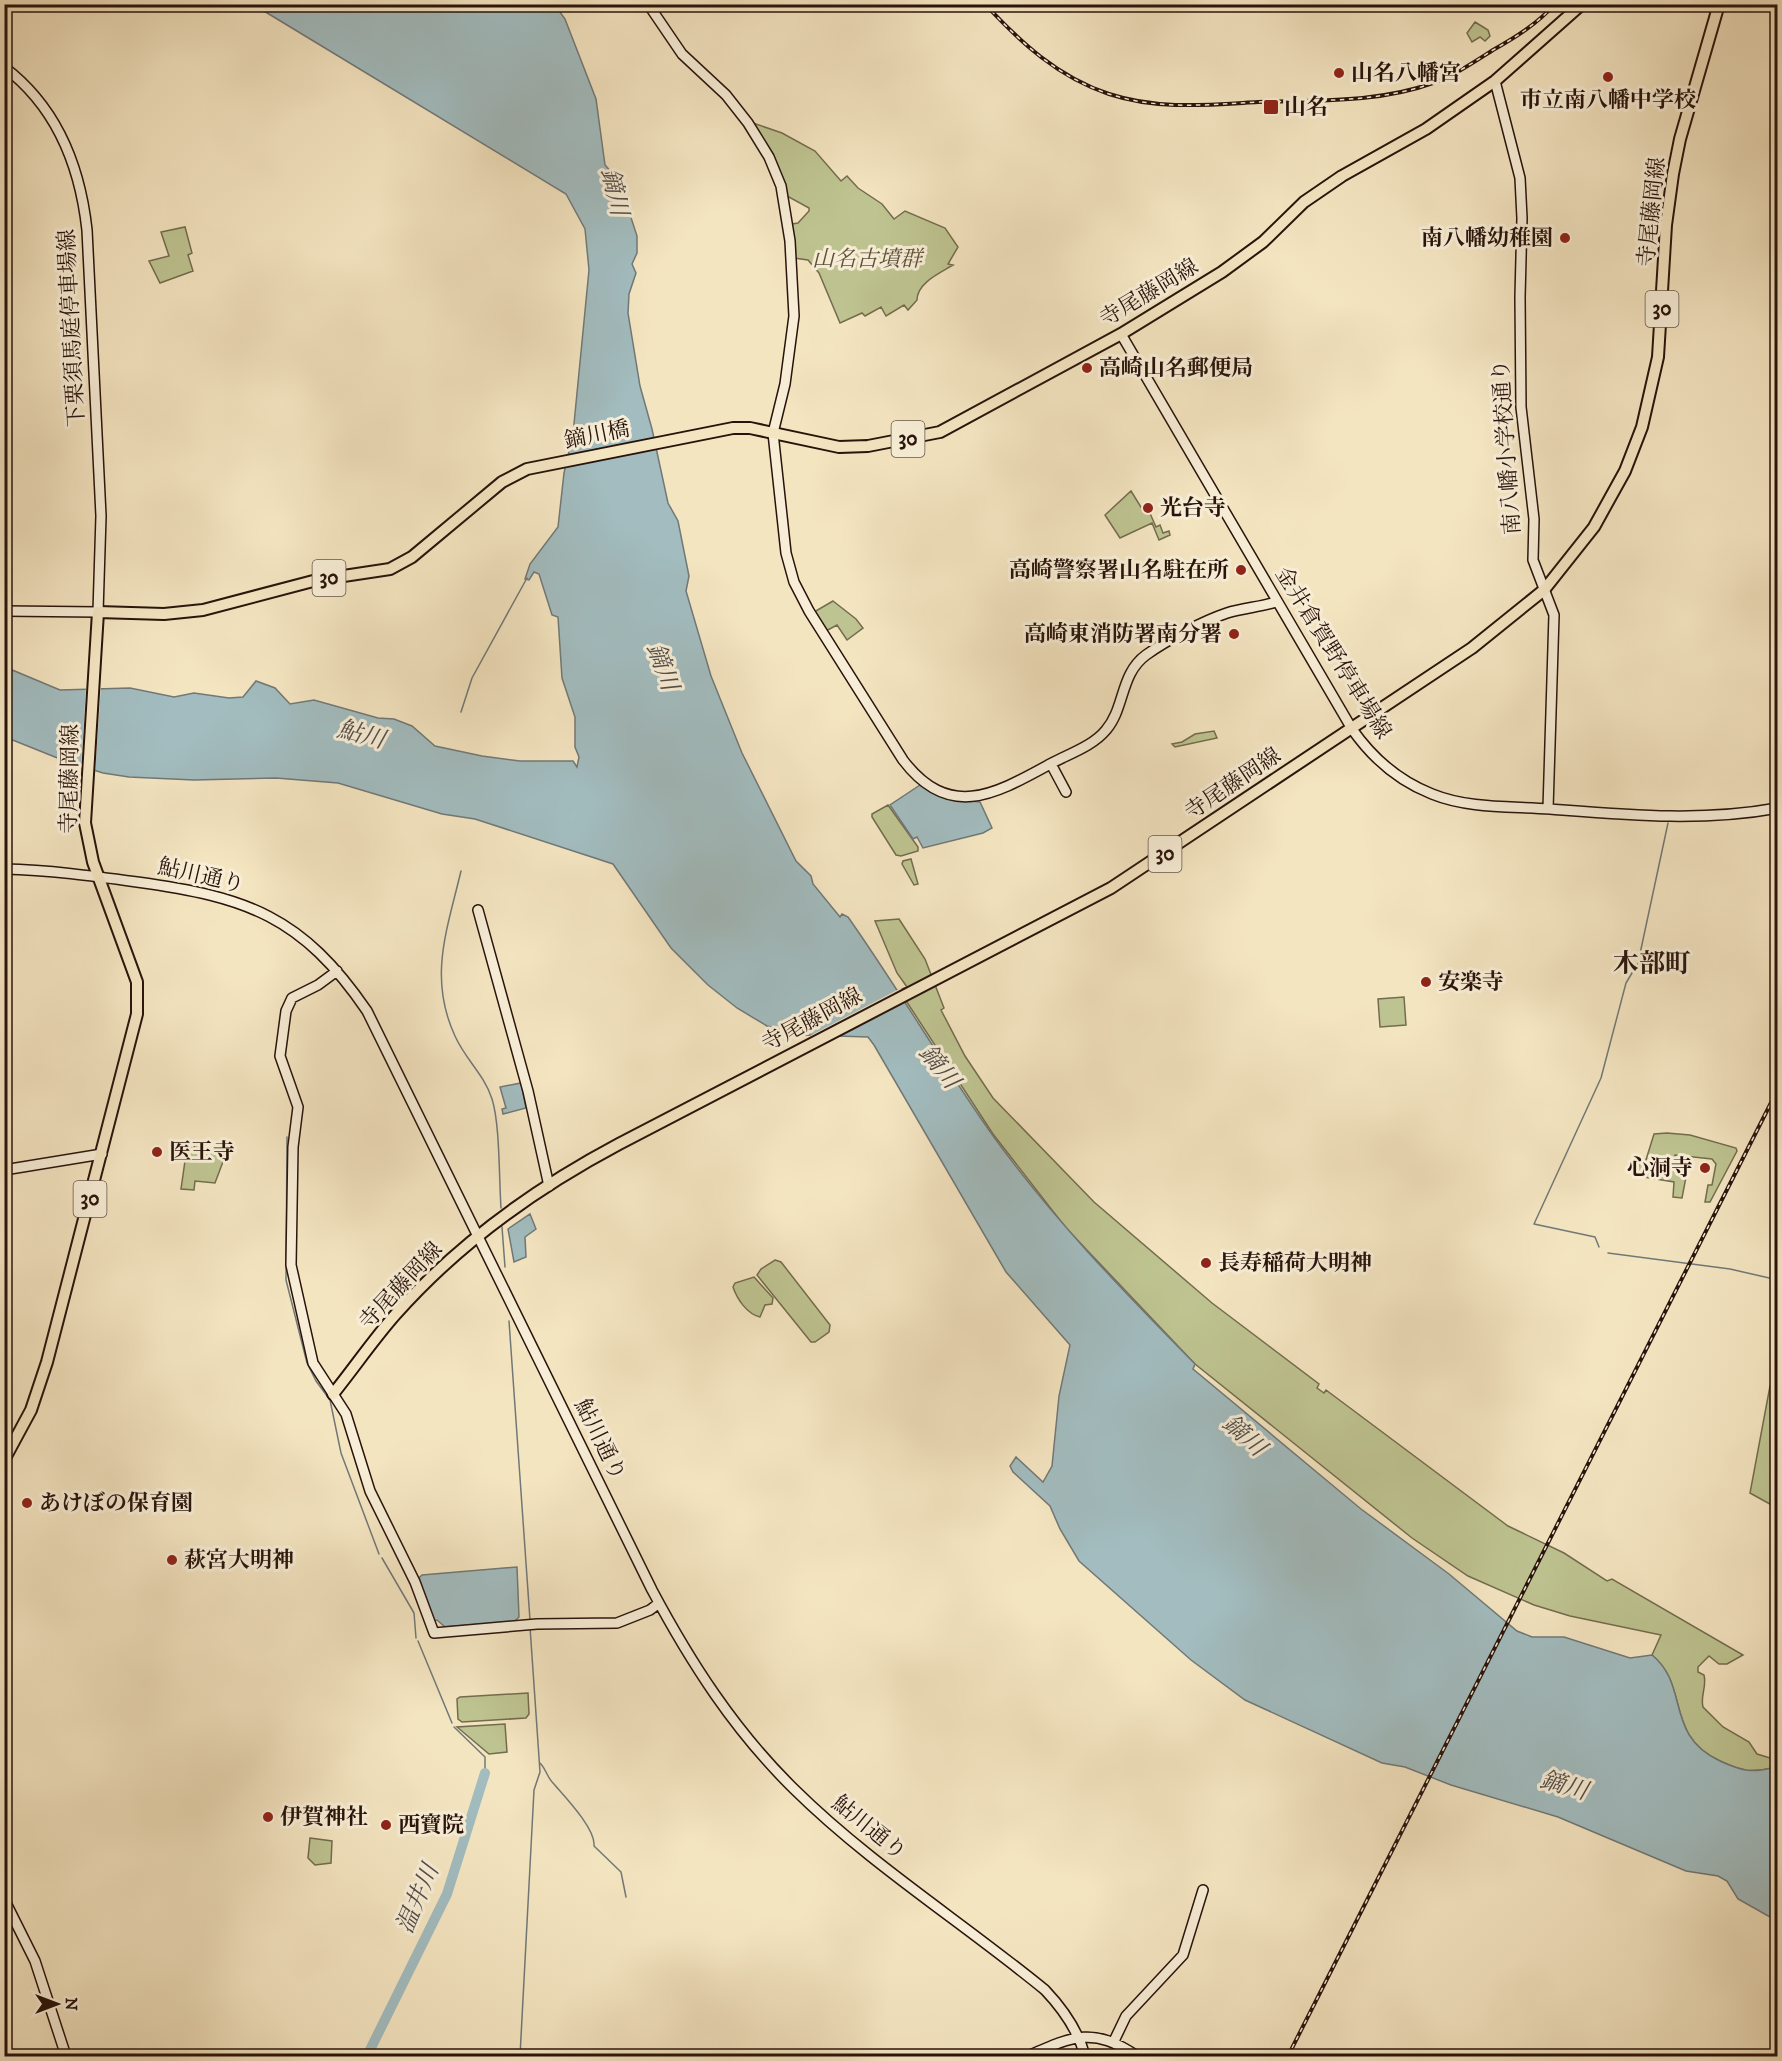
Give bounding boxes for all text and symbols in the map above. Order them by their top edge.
place label: 山名八幡宮 [1351,60,1461,87]
marker: 山名八幡宮 [1332,66,1346,80]
marker: 市立南八幡中学校 [1601,70,1615,84]
place label: 市立南八幡中学校 [1520,87,1696,114]
place label: 山名 [1284,94,1328,121]
marker: 山名 [1262,98,1280,116]
street label: 寺尾藤岡線 [1633,156,1671,268]
water label: 鏑川 [594,165,635,222]
place label: 南八幡幼稚園 [1421,225,1553,252]
street label: 下栗須馬庭停車場線 [53,228,91,428]
marker: 南八幡幼稚園 [1558,231,1572,245]
park label: 山名古墳群 [812,246,925,273]
street label: 寺尾藤岡線 [1095,253,1203,333]
road number: 30 [1646,291,1678,327]
place label: 高崎山名郵便局 [1099,355,1253,382]
street label: 南八幡小学校通り [1487,358,1527,536]
marker: 高崎山名郵便局 [1080,361,1094,375]
street label: 鏑川橋 [562,415,632,455]
road number: 30 [892,421,924,457]
place label: 光台寺 [1160,495,1226,522]
marker: 光台寺 [1141,501,1155,515]
place label: 高崎警察署山名駐在所 [1009,557,1229,584]
road number: 30 [312,560,346,596]
street label: 金井倉賀野停車場線 [1269,562,1397,744]
marker: 高崎警察署山名駐在所 [1234,563,1248,577]
place label: 高崎東消防署南分署 [1024,621,1222,648]
marker: 高崎東消防署南分署 [1227,627,1241,641]
water label: 鏑川 [640,639,685,698]
water label: 鮎川 [334,714,391,756]
street label: 寺尾藤岡線 [56,724,84,834]
street label: 寺尾藤岡線 [1180,742,1286,826]
road number: 30 [1148,836,1182,872]
street label: 鮎川通り [155,853,247,899]
district label: 木部町 [1613,948,1691,981]
place label: 安楽寺 [1438,969,1504,996]
marker: 安楽寺 [1419,975,1433,989]
street label: 寺尾藤岡線 [757,982,867,1058]
water label: 鏑川 [912,1039,968,1097]
place label: 医王寺 [169,1139,235,1166]
marker: 医王寺 [150,1145,164,1159]
place label: 心洞寺 [1627,1155,1693,1182]
marker: 心洞寺 [1698,1161,1712,1175]
road number: 30 [74,1181,106,1217]
street label: 寺尾藤岡線 [354,1237,448,1335]
place label: 長寿稲荷大明神 [1218,1250,1372,1277]
marker: 長寿稲荷大明神 [1199,1256,1213,1270]
street label: 鮎川通り [569,1395,631,1485]
water label: 鏑川 [1216,1409,1274,1465]
place label: あけぼの保育園 [39,1490,193,1517]
marker: あけぼの保育園 [20,1496,34,1510]
place label: 萩宮大明神 [184,1547,294,1574]
marker: 萩宮大明神 [165,1553,179,1567]
water label: 鏑川 [1537,1765,1594,1808]
street label: 鮎川通り [826,1790,912,1866]
place label: 伊賀神社 [280,1804,368,1831]
marker: 伊賀神社 [261,1810,275,1824]
place label: 西寶院 [398,1812,464,1839]
marker: 西寶院 [379,1818,393,1832]
water label: 温井川 [390,1857,447,1938]
north arrow [27,1974,87,2034]
text: N [61,1997,81,2011]

